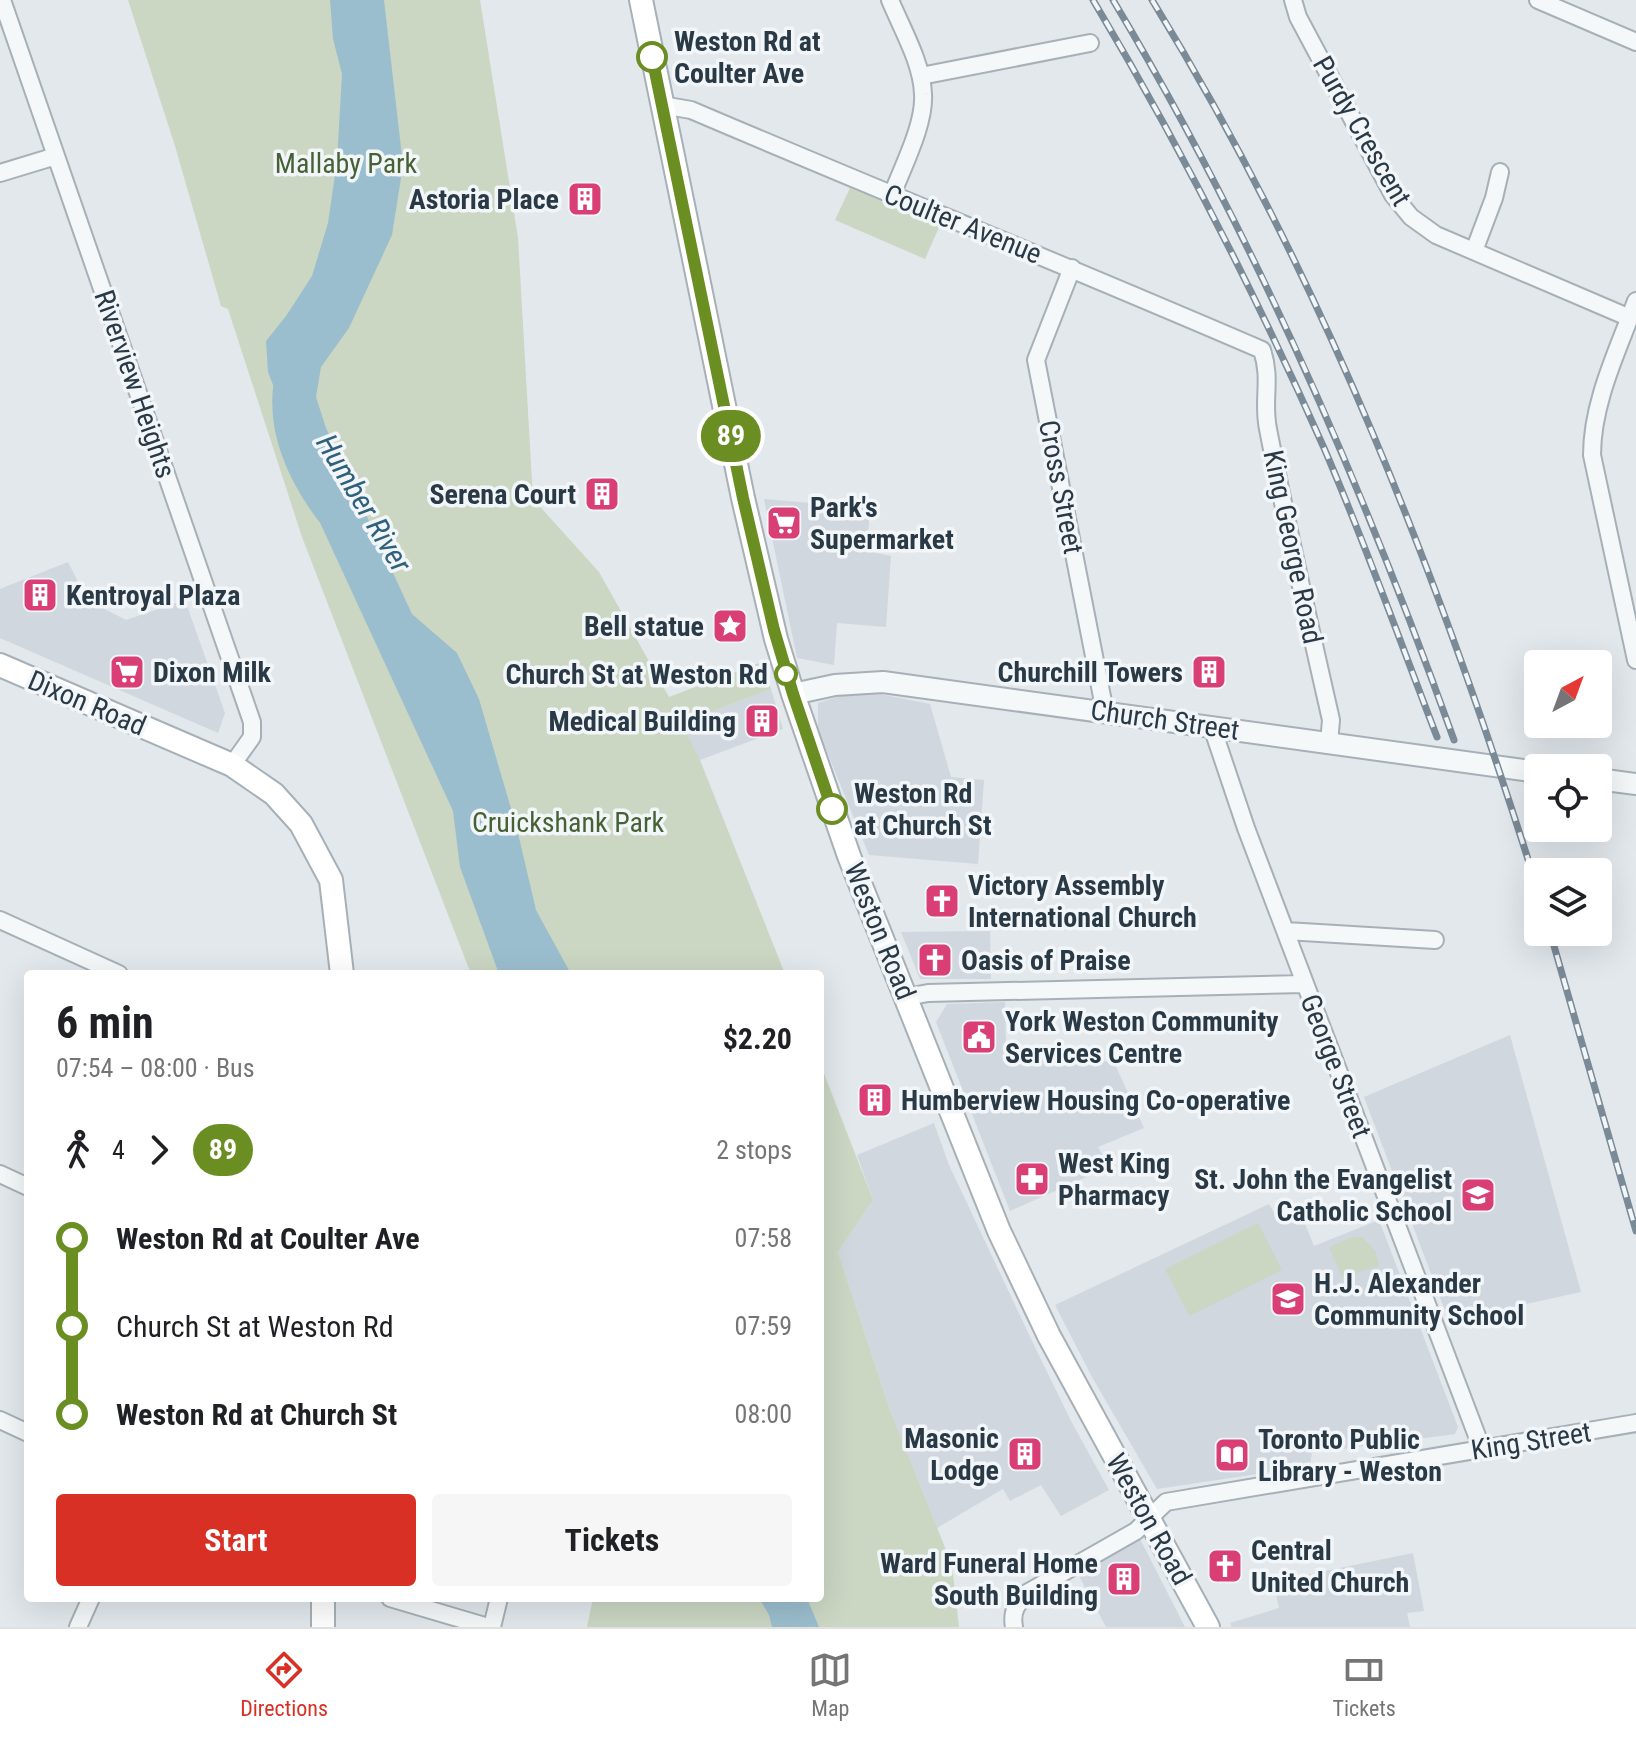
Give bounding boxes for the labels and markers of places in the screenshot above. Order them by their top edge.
place label: Weston Rd at Coulter Ave [674,25,821,90]
marker: Weston Rd at Coulter Ave [637,42,667,72]
building icon: Astoria Place [566,180,604,218]
place label: Astoria Place [409,183,559,216]
building icon: Serena Court [583,475,621,513]
place label: Serena Court [429,478,576,511]
place label: Park's Supermarket [810,491,954,556]
supermarket icon: Park's Supermarket [765,504,803,542]
building icon: Kentroyal Plaza [21,576,59,614]
place label: Kentroyal Plaza [66,579,240,612]
place icon: Bell statue [711,607,749,645]
place label: Bell statue [584,610,704,643]
supermarket icon: Dixon Milk [108,653,146,691]
building icon: Churchill Towers [1190,653,1228,691]
place label: Dixon Milk [153,656,272,689]
place label: Churchill Towers [998,656,1183,689]
place label: Church St at Weston Rd [506,658,768,691]
marker: Church St at Weston Rd [775,663,797,685]
building icon: Medical Building [743,702,781,740]
place label: Medical Building [548,705,736,738]
place label: Weston Rd at Church St [854,777,992,842]
marker: Weston Rd at Church St [817,794,847,824]
place label: Victory Assembly International Church [968,869,1197,934]
church icon: Victory Assembly International Church [923,882,961,920]
church icon: Oasis of Praise [916,941,954,979]
place label: Oasis of Praise [961,944,1131,977]
place label: York Weston Community Services Centre [1005,1005,1279,1070]
public building icon: York Weston Community Services Centre [960,1018,998,1056]
building icon: Humberview Housing Co-operative [856,1081,894,1119]
place label: Humberview Housing Co-operative [901,1084,1290,1117]
place label: West King Pharmacy [1058,1147,1170,1212]
pharmacy icon: West King Pharmacy [1013,1160,1051,1198]
place label: St. John the Evangelist Catholic School [1194,1163,1452,1228]
school or university icon: St. John the Evangelist Catholic School [1459,1176,1497,1214]
place label: H.J. Alexander Community School [1314,1267,1524,1332]
school or university icon: H.J. Alexander Community School [1269,1280,1307,1318]
place label: Masonic Lodge [904,1422,999,1487]
place label: Toronto Public Library - Weston [1258,1423,1442,1488]
building icon: Masonic Lodge [1006,1435,1044,1473]
library icon: Toronto Public Library - Weston [1213,1436,1251,1474]
place label: Central United Church [1251,1534,1409,1599]
place label: Ward Funeral Home South Building [880,1547,1098,1612]
church icon: Central United Church [1206,1547,1244,1585]
building icon: Ward Funeral Home South Building [1105,1560,1143,1598]

